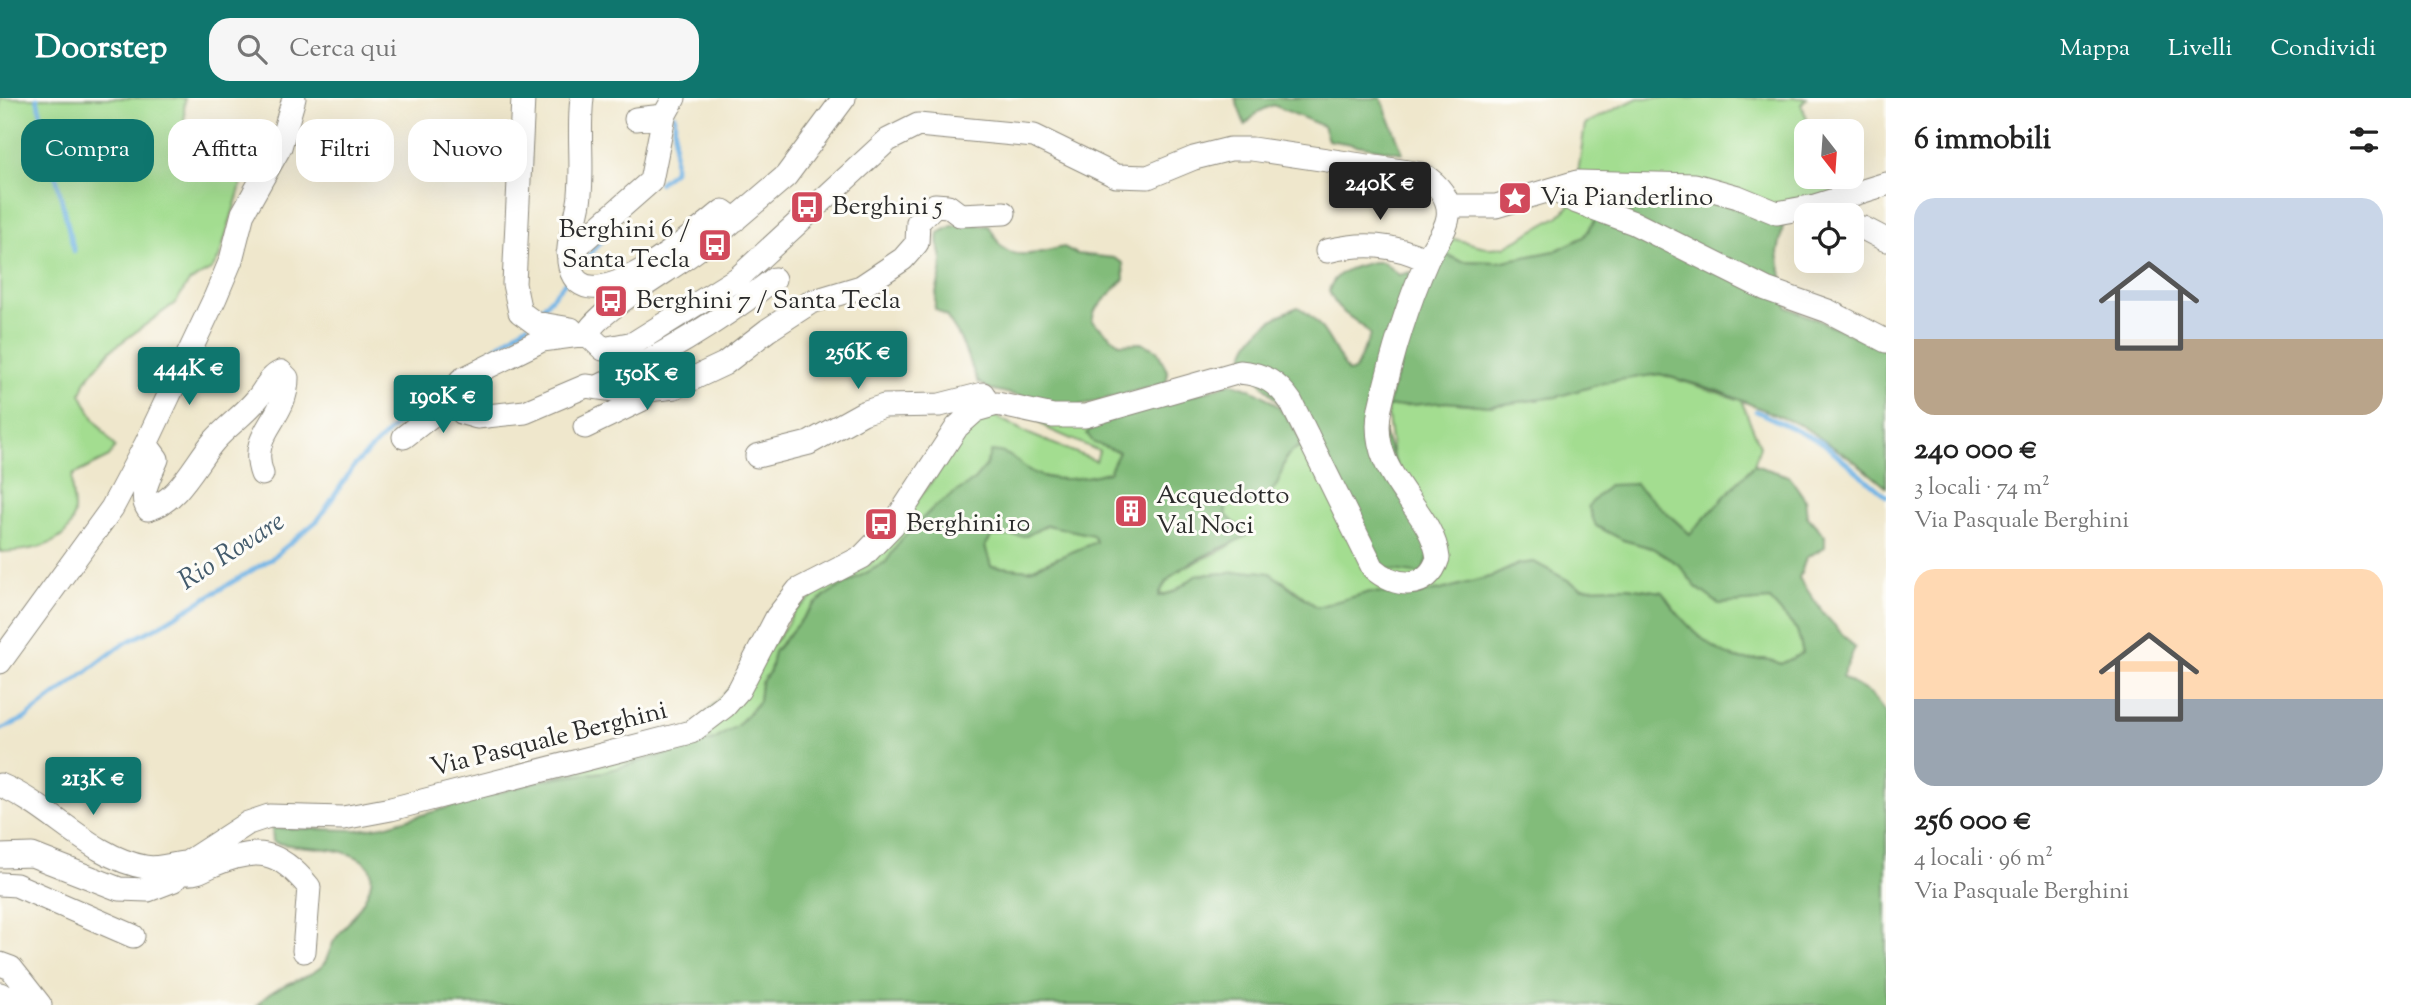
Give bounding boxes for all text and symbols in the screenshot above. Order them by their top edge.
search box [209,18,699,81]
text: Doorstep [35,25,167,73]
icon: search [233,30,271,68]
text: Cerca qui [289,31,397,68]
text: Mappa [2060,32,2130,66]
text: Livelli [2168,32,2232,66]
text: Condividi [2270,32,2376,66]
chip: Compra [21,119,154,182]
chip: Affitta [168,119,282,182]
chip: Filtri [296,119,394,182]
chip: Nuovo [408,119,527,182]
north arrow [1794,119,1864,189]
map controls [1794,119,1864,273]
text: 6 immobili [1914,119,2051,162]
icon: filters [2345,121,2383,159]
pin: 240K € [1323,162,1437,222]
text: 240K € [1345,168,1415,201]
place icon: Via Pianderlino [1496,179,1534,217]
place label: Via Pianderlino [1540,180,1713,217]
bus stop icon: Berghini 5 [788,188,826,226]
place label: Berghini 5 [832,189,943,226]
button: locate [1794,203,1864,273]
place label: Berghini 6 / Santa Tecla [559,212,690,279]
bus stop icon: Berghini 6 / Santa Tecla [696,226,734,264]
icon: home [2086,243,2212,369]
bus stop icon: Berghini 7 / Santa Tecla [592,282,630,320]
place label: Berghini 7 / Santa Tecla [636,283,901,320]
pin: 256K € [801,331,915,391]
text: 256K € [825,337,891,370]
pin: 444K € [132,348,246,407]
pin: 150K € [590,352,704,412]
text: 444K € [154,353,224,386]
text: 150K € [615,358,679,391]
pin: 190K € [386,376,500,435]
text: 190K € [410,381,476,414]
text: 240 000 € [1914,429,2038,472]
text: 3 locali · 74 m² [1914,472,2050,505]
place label: Acquedotto Val Noci [1156,478,1289,545]
building icon: Acquedotto Val Noci [1112,492,1150,530]
water label: Rio Rovare [171,503,293,601]
bus stop icon: Berghini 10 [862,505,900,543]
text: Via Pasquale Berghini [1914,505,2129,538]
place label: Berghini 10 [906,506,1030,543]
icon: home [2086,614,2212,740]
street label: Via Pasquale Berghini [427,693,671,787]
pin: 213K € [36,758,150,817]
text: 213K € [61,763,125,796]
text: 256 000 € [1914,800,2032,843]
text: 4 locali · 96 m² [1914,843,2053,876]
text: Via Pasquale Berghini [1914,876,2129,909]

